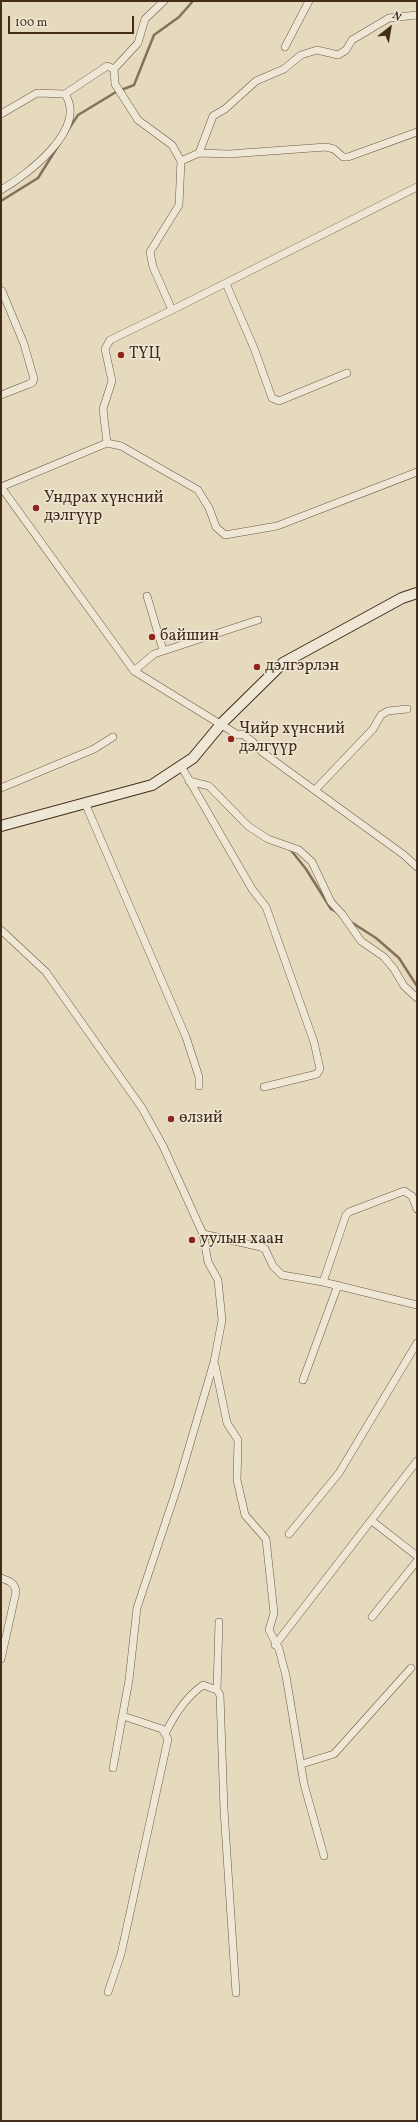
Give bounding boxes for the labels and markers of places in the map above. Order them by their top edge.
place label: ТҮЦ [129,345,161,365]
marker: ТҮЦ [116,350,126,360]
place label: Ундрах хүнсний дэлгүүр [44,489,163,527]
marker: Ундрах хүнсний дэлгүүр [31,503,41,513]
place label: байшин [160,627,219,647]
marker: байшин [147,632,157,642]
place label: дэлгэрлэн [265,657,339,677]
marker: дэлгэрлэн [252,662,262,672]
place label: Чийр хүнсний дэлгүүр [239,720,345,758]
marker: Чийр хүнсний дэлгүүр [226,734,236,744]
place label: өлзий [179,1109,223,1129]
marker: өлзий [166,1114,176,1124]
place label: уулын хаан [200,1230,284,1250]
marker: уулын хаан [187,1235,197,1245]

